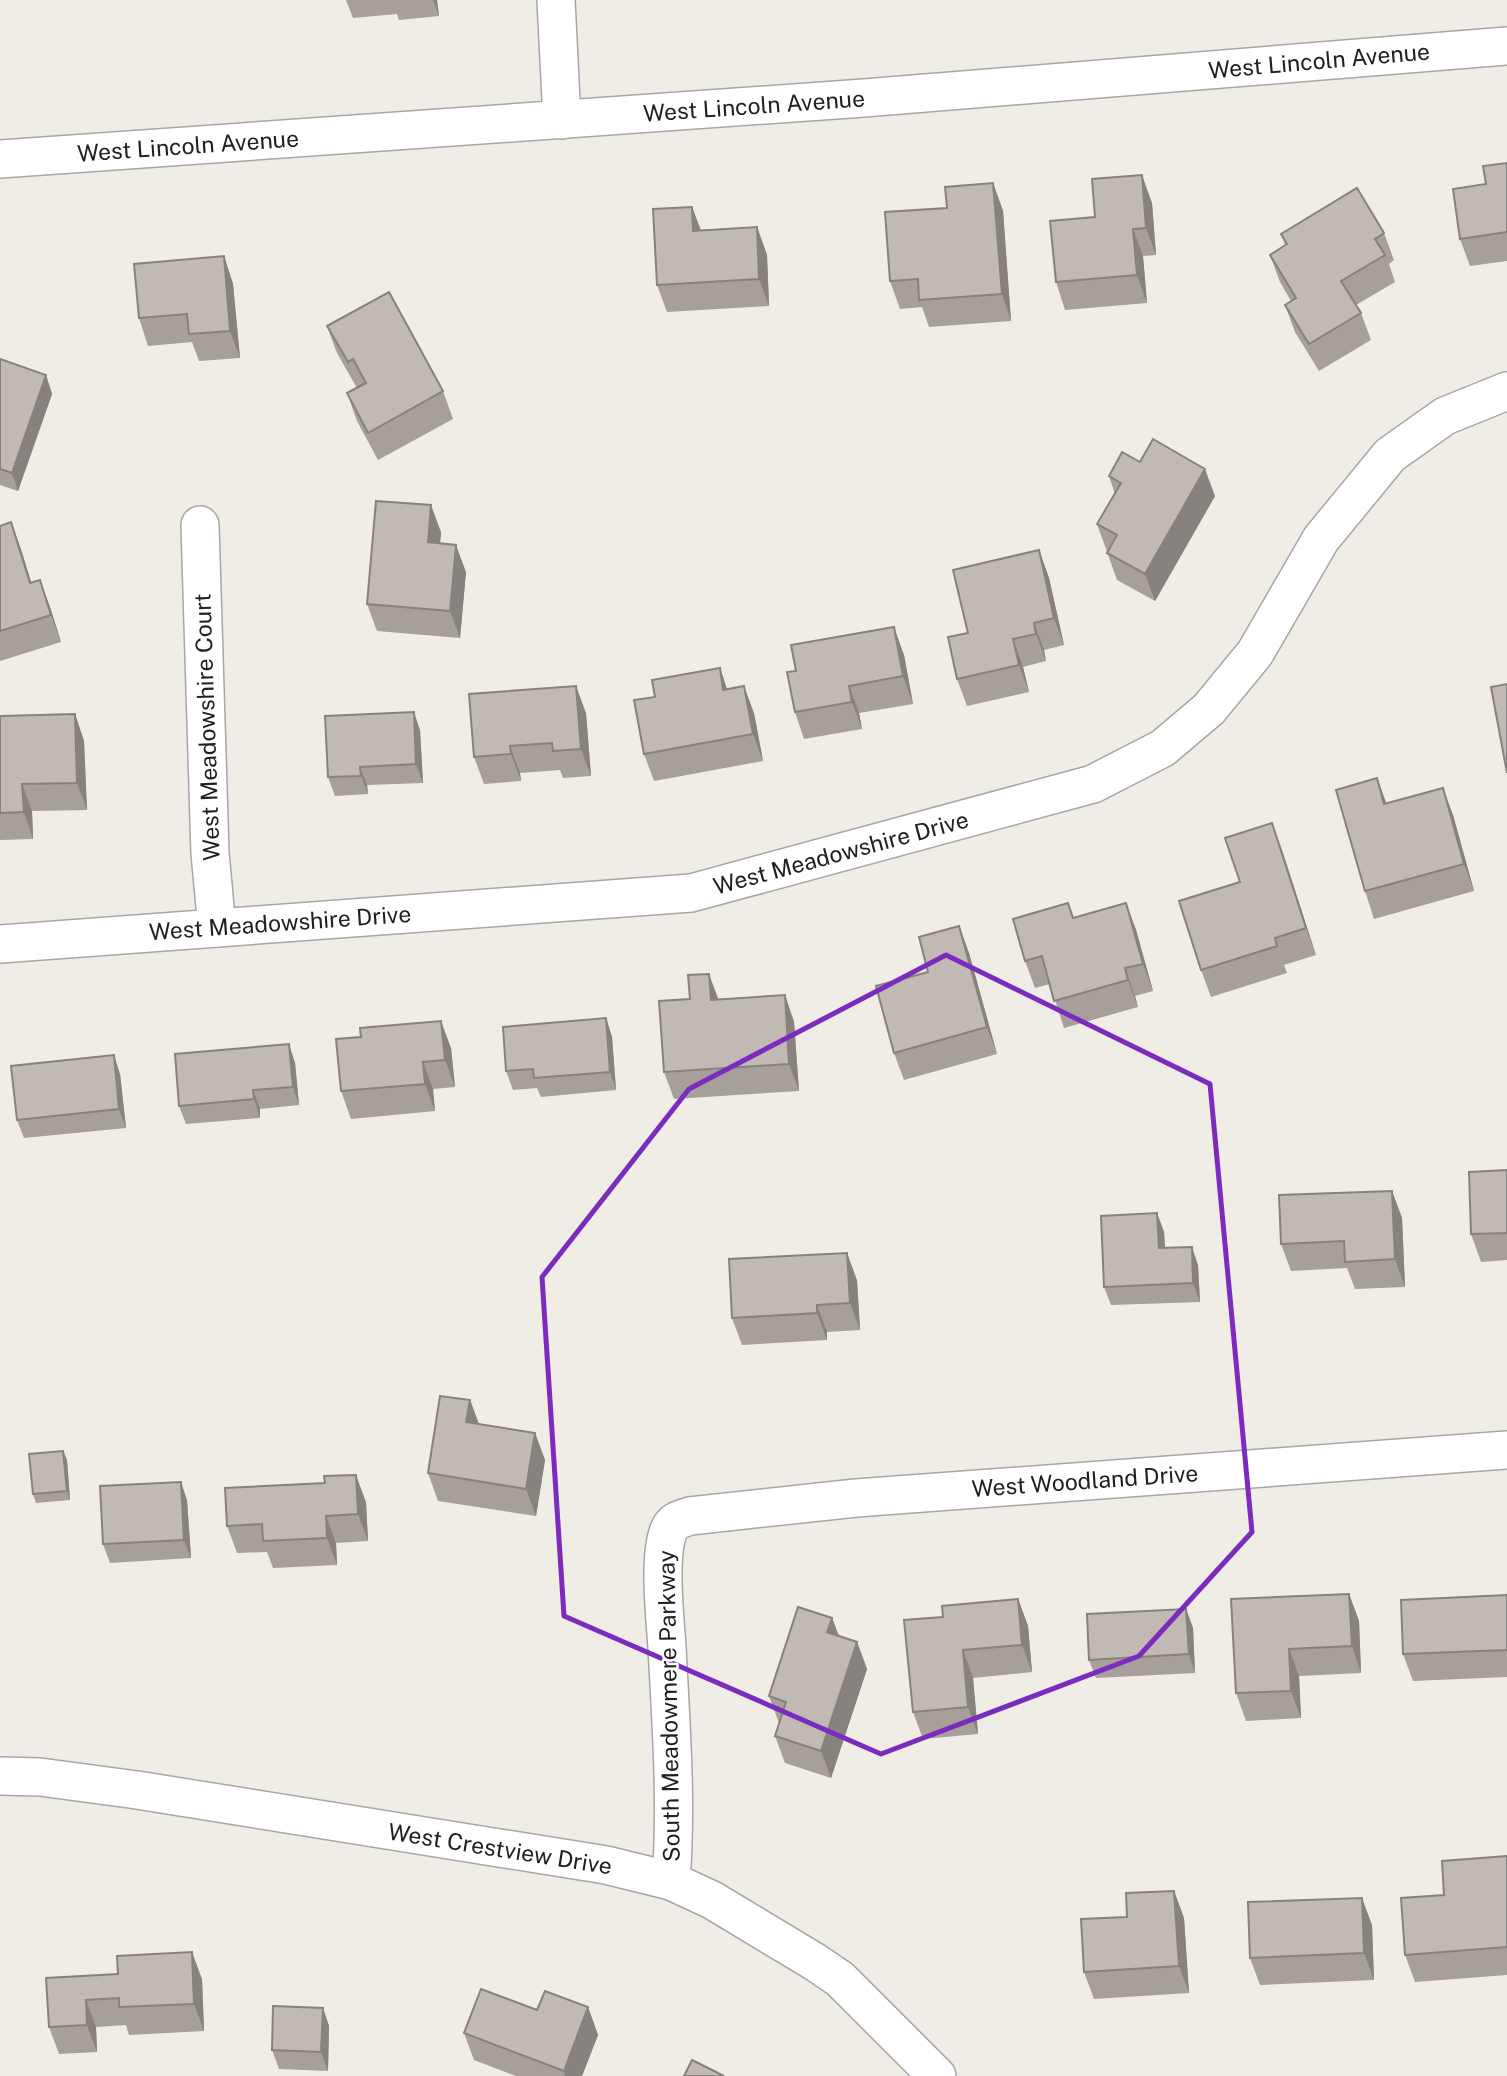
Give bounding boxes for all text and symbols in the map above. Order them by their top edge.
street label: West Lincoln Avenue [1207,37,1431,84]
street label: West Lincoln Avenue [642,84,866,127]
street label: West Lincoln Avenue [76,124,300,167]
street label: West Meadowshire Court [188,593,225,861]
street label: West Meadowshire Drive [710,805,971,900]
street label: West Meadowshire Drive [148,900,412,945]
street label: West Woodland Drive [971,1459,1199,1502]
street label: South Meadowmere Parkway [652,1550,685,1862]
street label: West Crestview Drive [386,1817,614,1880]

